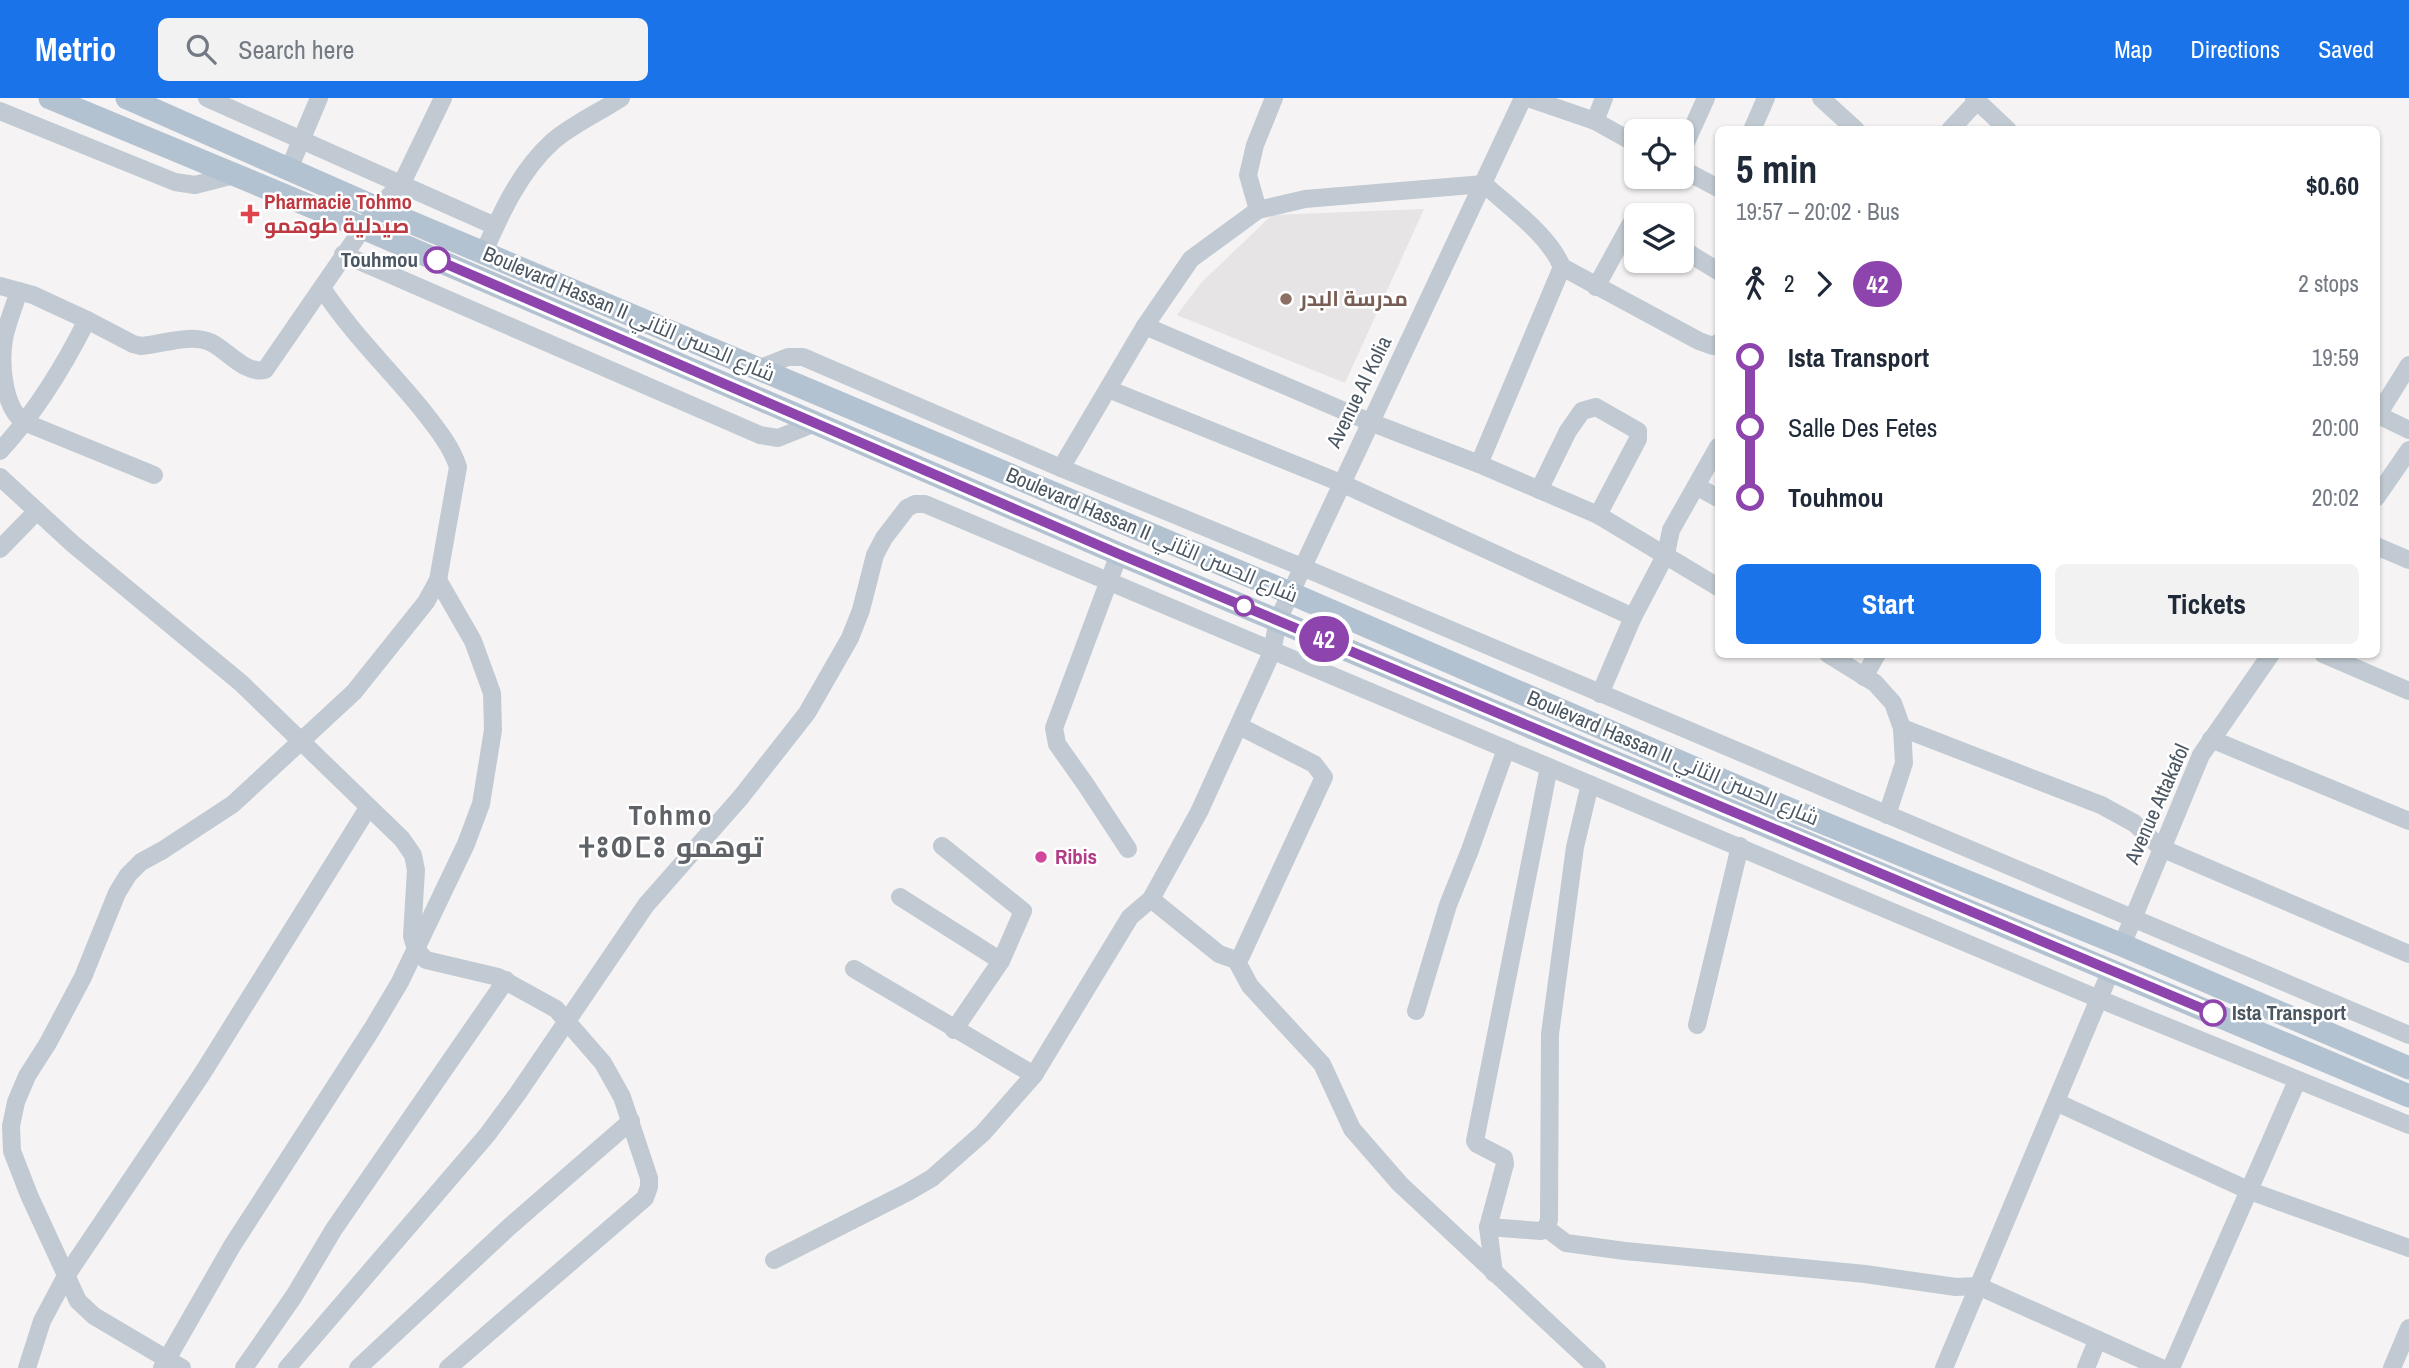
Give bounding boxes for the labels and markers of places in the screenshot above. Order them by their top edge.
place label: Pharmacie Tohmo صيدلية طوهمو [264,187,412,240]
marker: Pharmacie Tohmo صيدلية طوهمو [242,206,258,222]
place label: Touhmou [341,245,418,274]
marker: Touhmou [424,247,450,273]
place label: مدرسة البدر [1299,284,1408,313]
marker: مدرسة البدر [1278,291,1294,307]
unlabelled marker [1234,596,1254,616]
place label: Ribis [1055,842,1097,871]
marker: Ribis [1033,849,1049,865]
place label: Ista Transport [2232,998,2346,1027]
marker: Ista Transport [2200,1000,2226,1026]

